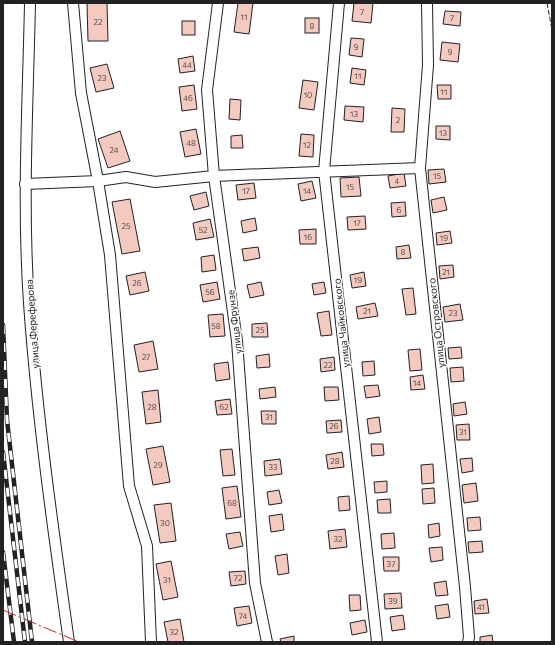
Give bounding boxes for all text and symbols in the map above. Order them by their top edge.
house number: 7 [360,7,364,17]
house number: 11 [241,12,247,22]
house number: 7 [450,13,454,23]
house number: 22 [94,17,103,27]
house number: 8 [310,21,315,31]
house number: 9 [354,42,359,52]
house number: 9 [448,47,453,57]
house number: 44 [182,60,192,70]
house number: 11 [355,71,361,81]
house number: 23 [98,73,107,83]
house number: 11 [441,87,447,97]
house number: 10 [304,90,312,100]
house number: 46 [183,93,193,103]
house number: 13 [350,109,358,119]
house number: 2 [396,115,401,125]
house number: 13 [439,128,447,138]
house number: 48 [186,138,196,148]
house number: 12 [303,140,311,150]
house number: 24 [109,145,119,155]
house number: 15 [433,171,441,181]
house number: 4 [395,176,400,186]
house number: 15 [346,182,354,192]
house number: 17 [242,186,250,196]
house number: 14 [303,186,311,196]
house number: 6 [397,205,402,215]
house number: 17 [353,218,361,228]
house number: 25 [121,221,131,231]
house number: 52 [198,225,208,235]
house number: 16 [304,232,312,242]
house number: 19 [440,233,448,243]
house number: 8 [401,247,406,257]
house number: 21 [442,267,450,277]
house number: 19 [354,275,362,285]
street label: улица Островского [425,277,447,369]
house number: 26 [132,278,142,288]
street label: улица Чайковского [330,278,352,368]
street label: улица Фереферова [23,279,41,369]
house number: 56 [205,287,215,297]
street label: улица Фрунзе [224,289,244,355]
house number: 21 [363,306,371,316]
house number: 23 [449,308,458,318]
house number: 58 [211,321,221,331]
house number: 25 [255,325,265,335]
house number: 27 [142,352,150,362]
house number: 22 [324,360,333,370]
house number: 14 [413,378,421,388]
house number: 28 [147,402,157,412]
house number: 62 [219,402,229,412]
house number: 31 [265,412,273,422]
house number: 26 [329,421,339,431]
house number: 31 [459,427,467,437]
house number: 28 [330,456,340,466]
house number: 29 [153,460,163,470]
house number: 33 [268,462,278,472]
house number: 68 [227,498,237,508]
house number: 30 [160,518,170,528]
house number: 32 [334,534,343,544]
house number: 37 [387,559,395,569]
house number: 72 [234,573,243,583]
house number: 31 [163,575,171,585]
house number: 39 [388,596,398,606]
house number: 41 [477,602,485,612]
house number: 74 [239,611,247,621]
house number: 32 [170,627,179,637]

